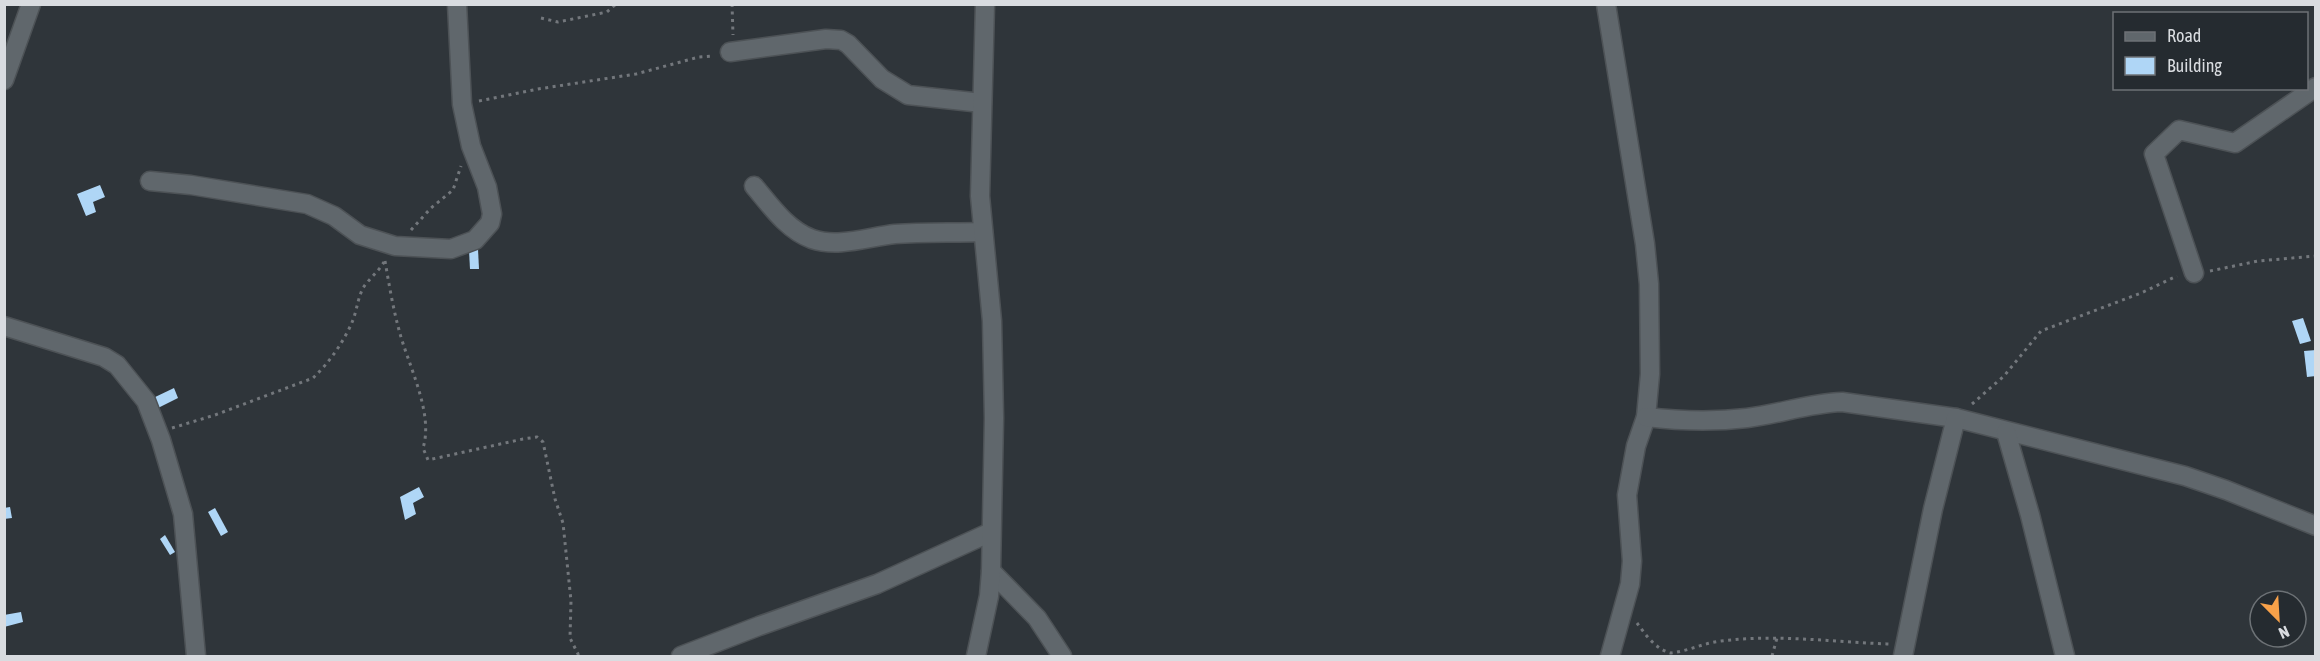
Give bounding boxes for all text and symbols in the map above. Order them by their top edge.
legend [2113,12,2308,90]
text: Road [2167,25,2201,46]
text: Building [2167,55,2222,76]
north arrow [2248,589,2308,649]
text: N [2276,623,2292,643]

